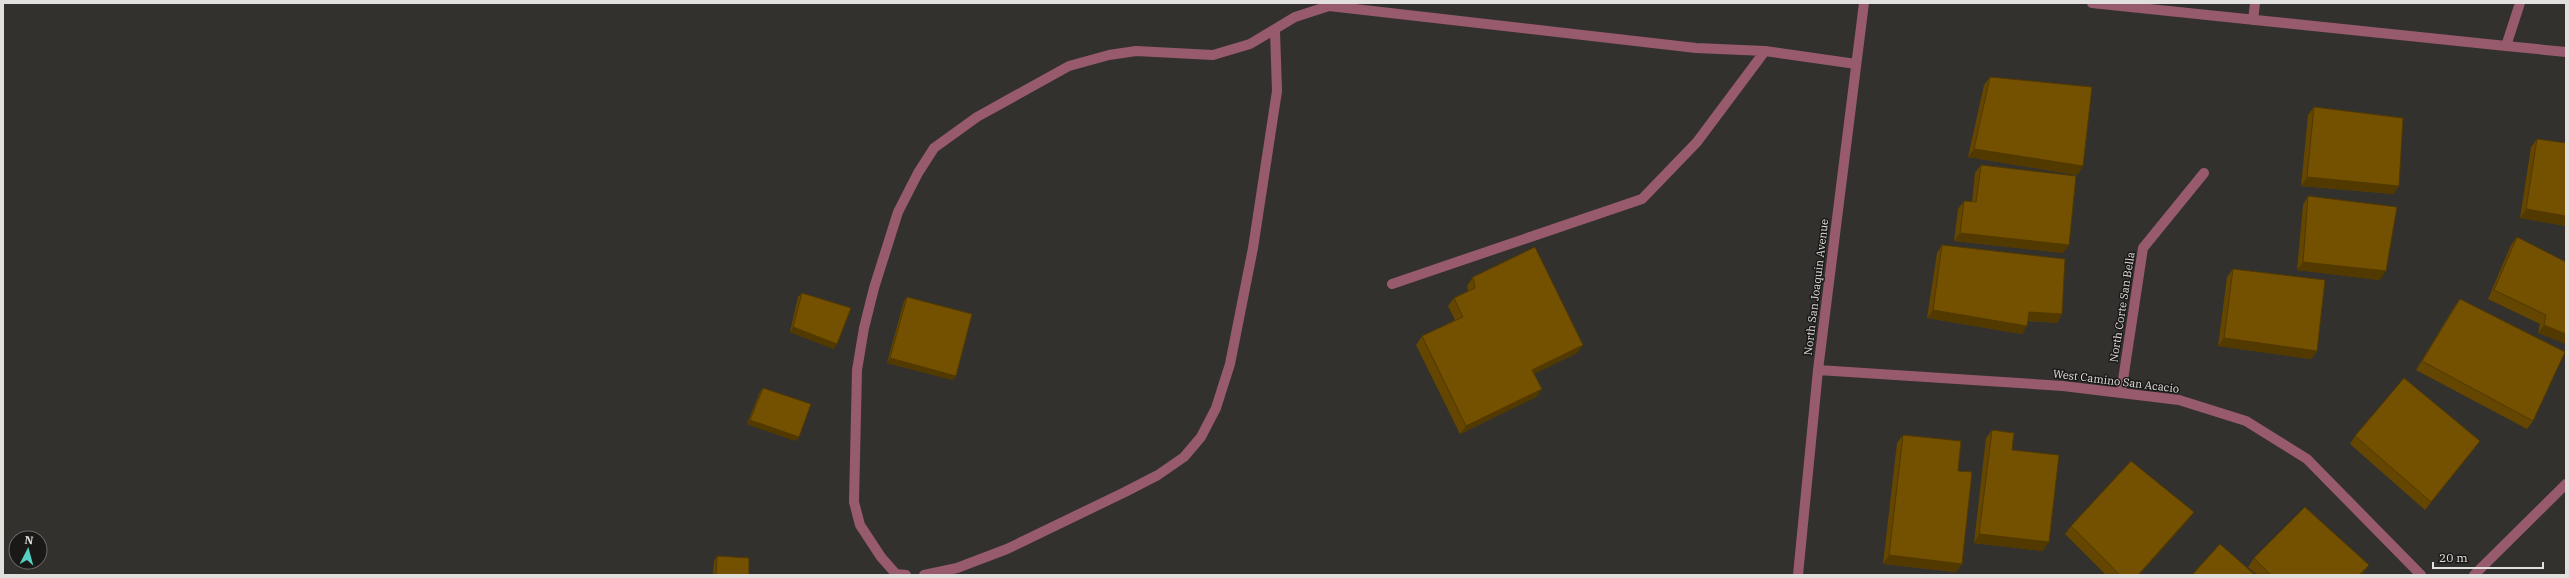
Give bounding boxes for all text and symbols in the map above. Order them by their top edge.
street label: North San Joaquin Avenue [1801,218,1831,356]
street label: North Corte San Bella [2106,251,2138,363]
street label: West Camino San Acacio [2052,366,2180,396]
north arrow [8,530,48,570]
text: N [24,533,34,548]
scale bar [2433,544,2543,570]
text: 20 m [2439,550,2468,565]

